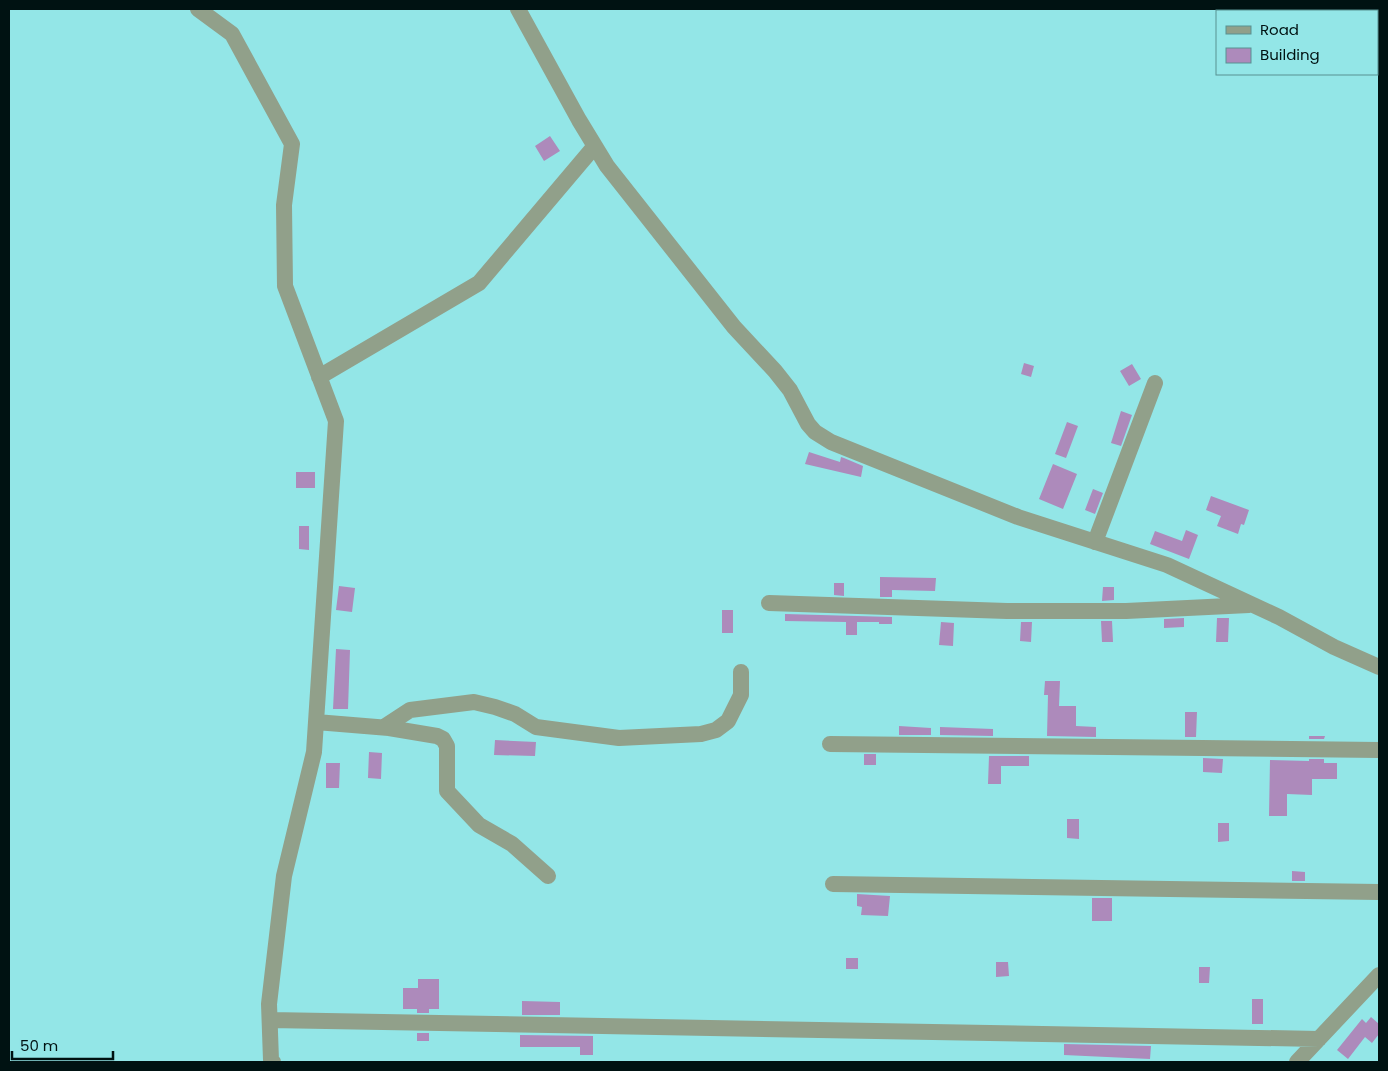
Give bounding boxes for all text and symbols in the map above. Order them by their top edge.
legend [1216,10,1378,75]
text: Road [1260,19,1299,40]
text: Building [1260,44,1320,65]
scale bar [12,1028,114,1060]
text: 50 m [20,1035,58,1056]

